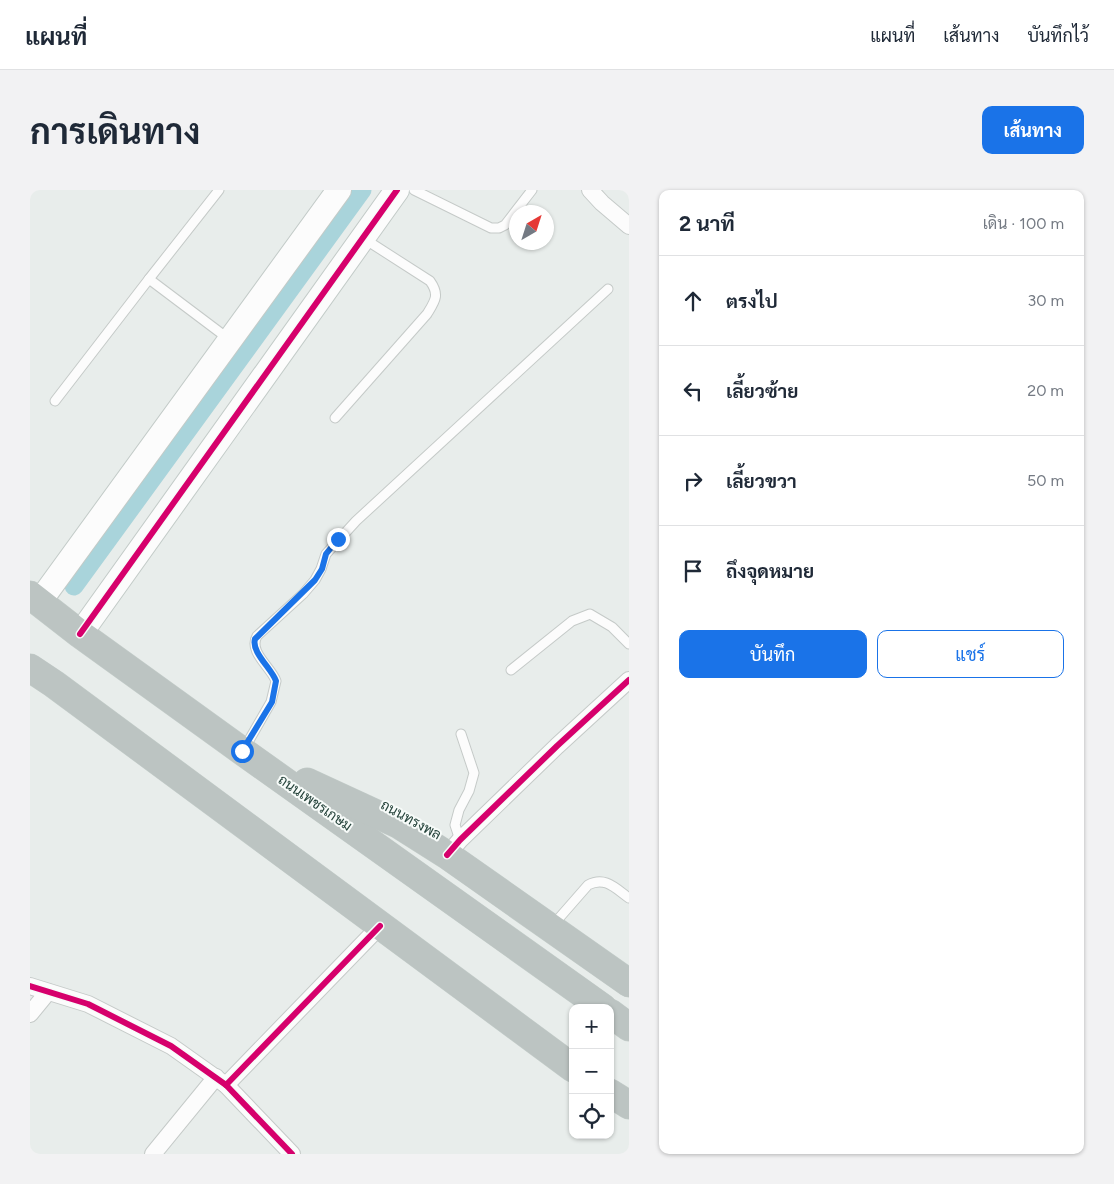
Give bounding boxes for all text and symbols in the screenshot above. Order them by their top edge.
text: แผนที่ [25,22,87,51]
text: แผนที่ [870,25,915,47]
text: เส้นทาง [943,25,999,47]
text: บันทึกไว้ [1027,25,1089,47]
button: เส้นทาง [982,106,1084,154]
text: การเดินทาง [30,111,200,153]
north arrow [509,205,554,250]
text: 2 นาที [679,211,735,236]
text: เดิน · 100 m [983,214,1064,233]
icon: ahead [679,287,707,315]
text: ตรงไป [726,290,778,313]
text: 30 m [1027,291,1064,310]
icon: left [679,377,707,405]
text: เลี้ยวซ้าย [726,380,798,403]
text: 20 m [1027,381,1064,400]
icon: right [679,467,707,495]
text: เลี้ยวขวา [726,470,797,493]
text: 50 m [1027,471,1064,490]
route end [327,528,350,551]
icon: arrive [679,557,707,585]
text: ถึงจุดหมาย [726,560,814,583]
button: บันทึก [679,630,867,678]
button: แชร์ [877,630,1064,678]
route start [231,740,254,763]
street label: ถนนเพชรเกษม [275,771,355,835]
street label: ถนนทรงพล [378,796,444,844]
map controls [569,1004,614,1139]
button: + [569,1004,614,1049]
button: − [569,1049,614,1094]
button: locate [569,1094,614,1139]

